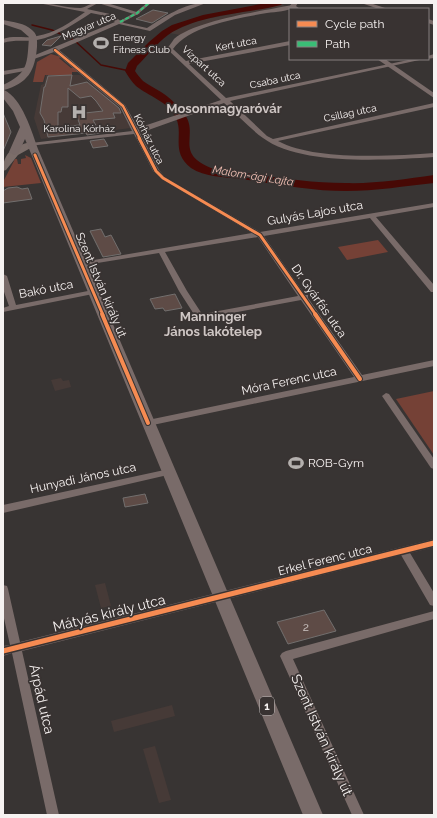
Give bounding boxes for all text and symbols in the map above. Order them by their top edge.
legend [289,8,429,60]
street label: Magyar utca [61,10,117,42]
text: Cycle path [325,17,384,31]
place label: Energy Fitness Club [113,32,170,55]
sports icon: Energy Fitness Club [92,34,110,52]
street label: Kert utca [215,35,257,53]
text: Path [325,37,350,51]
street label: Vízpart utca [180,43,228,89]
street label: Csaba utca [249,69,301,91]
district label: Mosonmagyaróvár [166,101,282,116]
street label: Csillag utca [323,102,377,124]
hospital icon: Karolina Kórház [70,103,88,121]
street label: Kórház utca [132,112,166,166]
place label: Karolina Kórház [43,123,115,134]
water label: Malom-ági Lajta [211,163,295,189]
street label: Gulyás Lajos utca [266,198,364,228]
street label: Szent István király út [73,230,129,340]
street label: Dr. Gyárfás utca [289,262,349,340]
street label: Bakó utca [18,277,74,301]
district label: Manninger János lakótelep [164,309,262,339]
street label: Móra Ferenc utca [240,364,338,398]
sports icon: ROB-Gym [287,454,305,472]
place label: ROB-Gym [308,456,364,470]
street label: Hunyadi János utca [29,460,137,496]
street label: Erkel Ferenc utca [277,542,373,578]
street label: Mátyás király utca [51,591,167,635]
house number: 2 [303,620,309,634]
street label: Árpád utca [26,662,59,735]
street label: Szent István király út [288,672,356,799]
road number: 1 [260,697,274,715]

